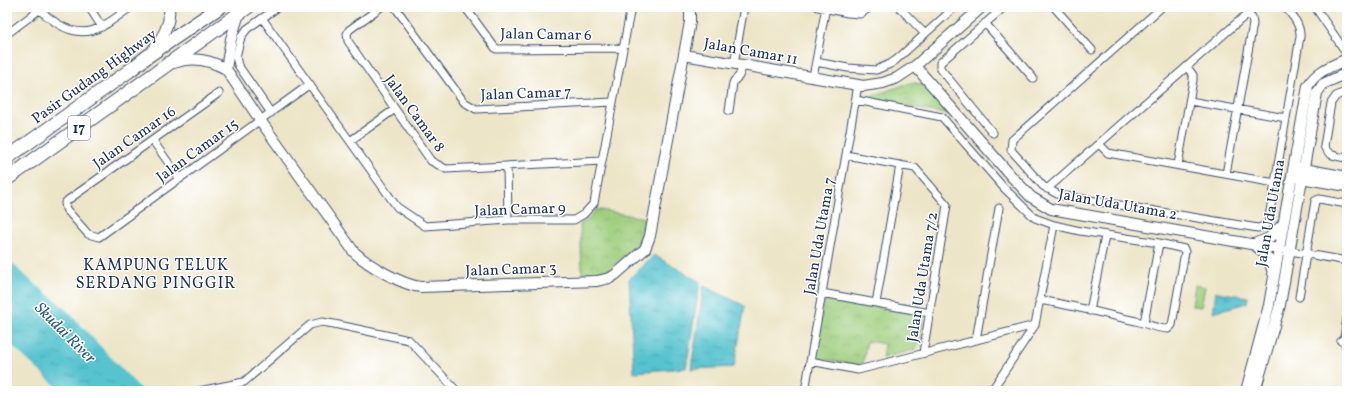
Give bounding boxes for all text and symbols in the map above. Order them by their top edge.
street label: Jalan Camar 6 [500,24,592,47]
street label: Pasir Gudang Highway [28,25,162,130]
street label: Jalan Camar 11 [702,34,799,71]
street label: Jalan Camar 8 [378,71,449,157]
street label: Jalan Camar 7 [480,82,572,107]
street label: Jalan Camar 16 [89,102,181,175]
street label: Jalan Camar 15 [153,114,243,188]
road number: 17 [68,116,90,140]
street label: Jalan Uda Utama [1252,158,1291,269]
street label: Jalan Uda Utama 7 [800,176,841,297]
street label: Jalan Uda Utama 2 [1057,185,1179,226]
street label: Jalan Camar 9 [474,198,566,223]
street label: Jalan Uda Utama 7/2 [903,211,944,344]
district label: KAMPUNG TELUK SERDANG PINGGIR [76,255,236,295]
street label: Jalan Camar 3 [465,258,557,283]
water label: Skudai River [29,298,101,370]

